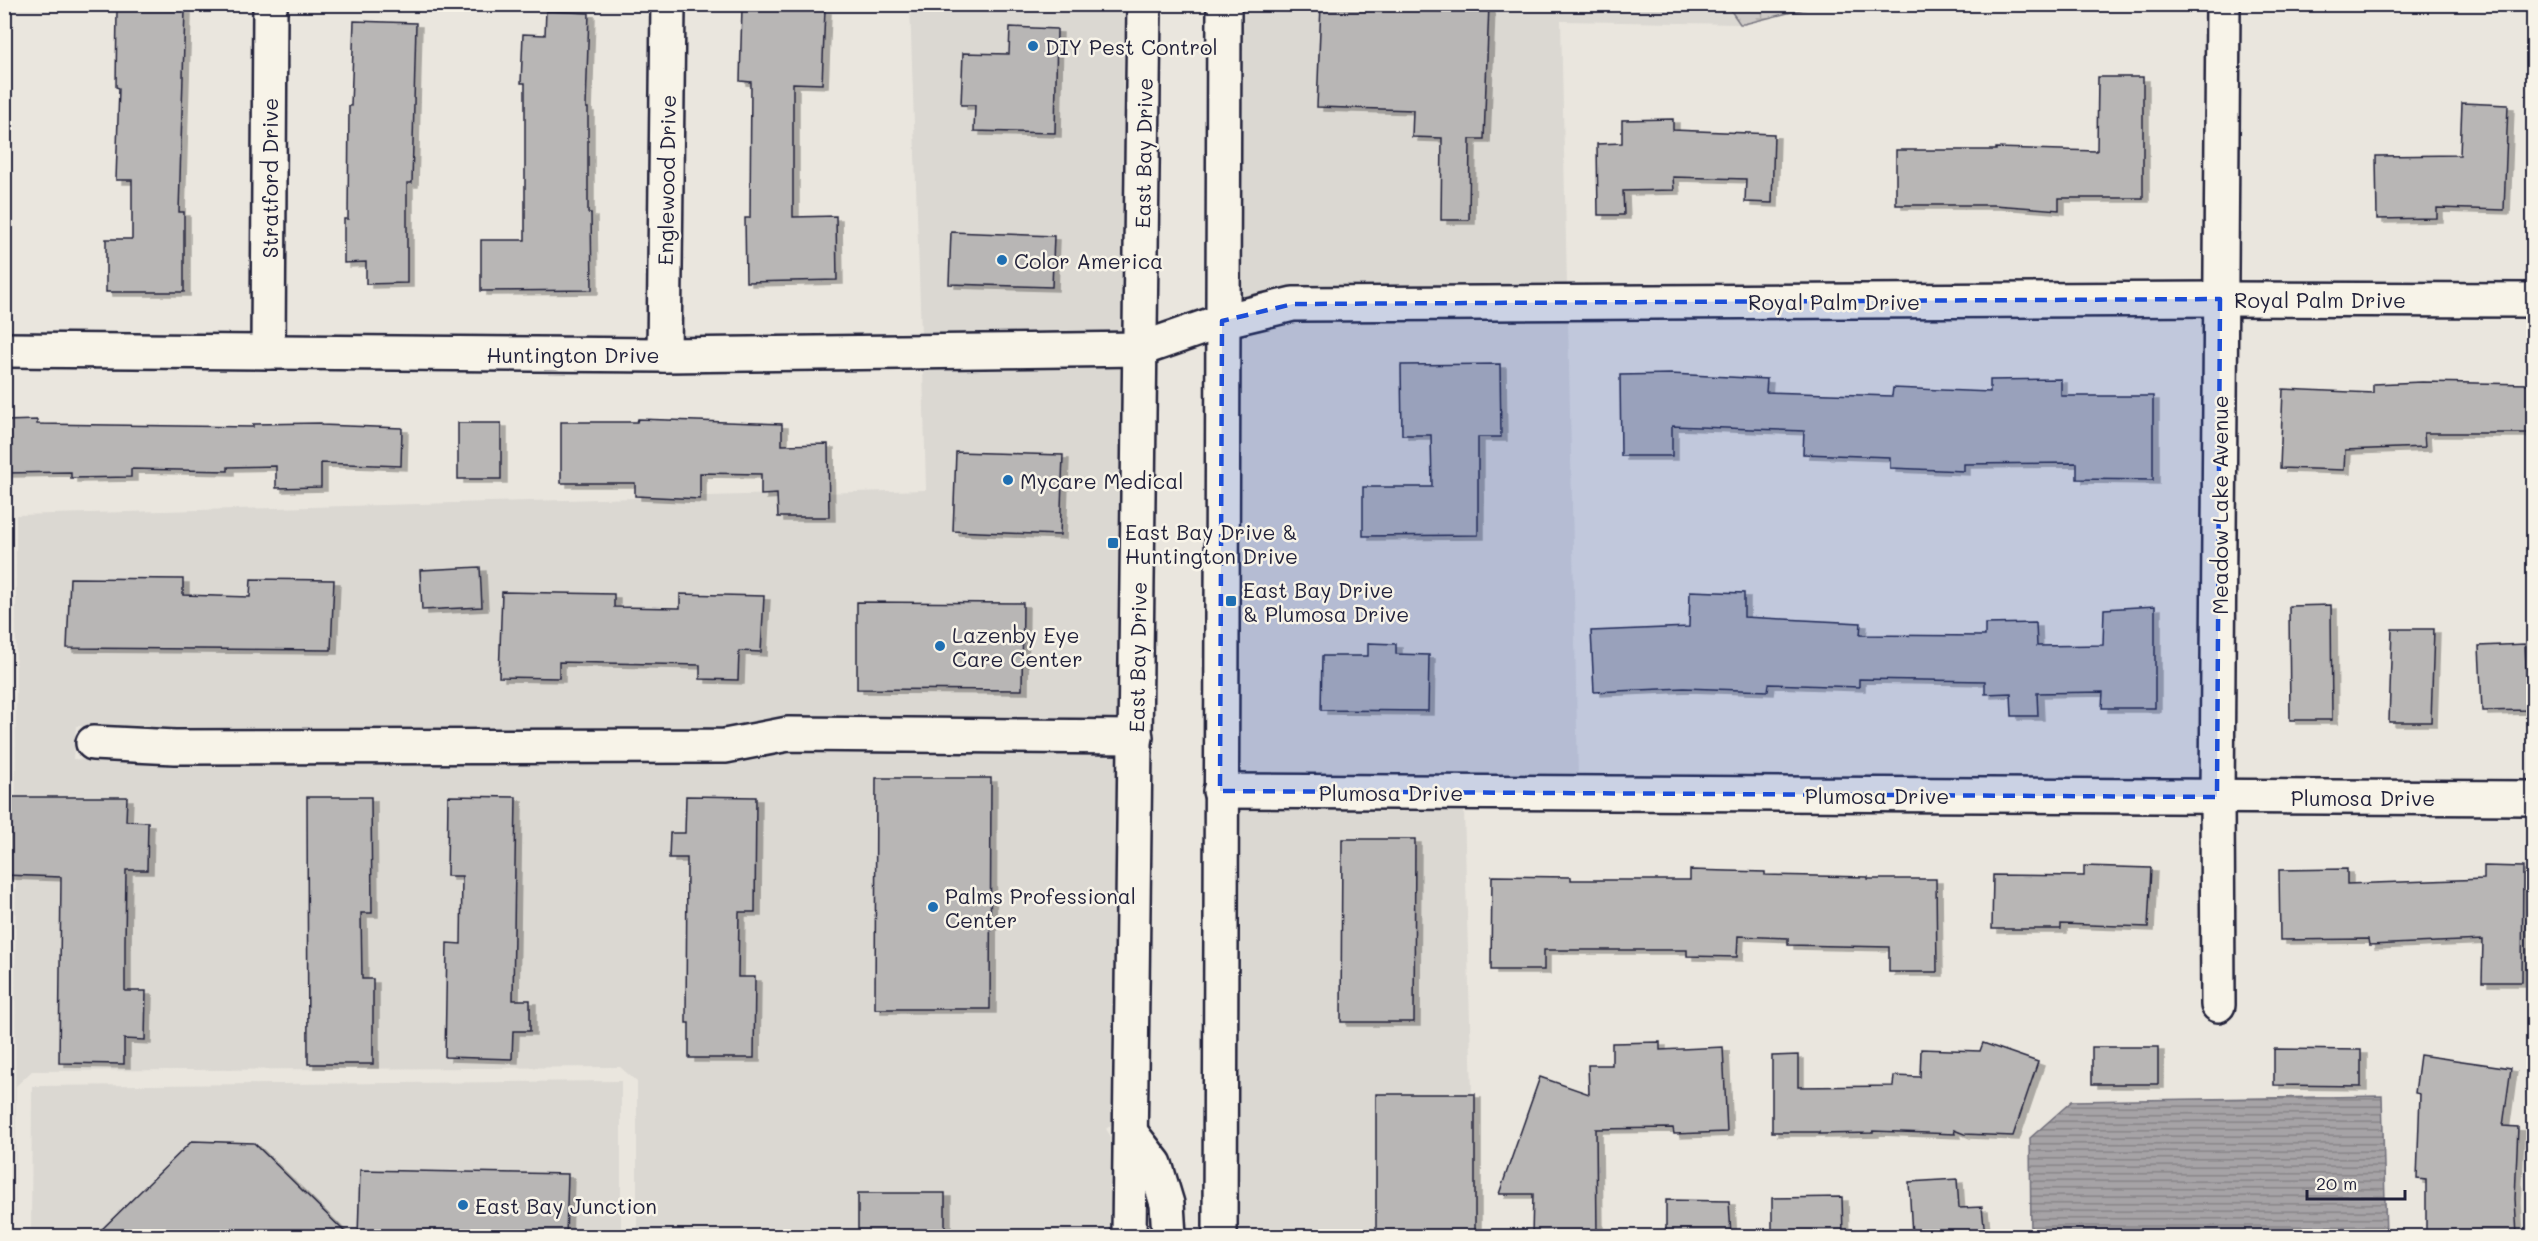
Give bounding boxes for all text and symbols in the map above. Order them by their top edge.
place label: DIY Pest Control [1045,33,1218,60]
marker: DIY Pest Control [1026,39,1040,53]
street label: East Bay Drive [1128,77,1158,229]
street label: Englewood Drive [651,94,681,266]
street label: Stratford Drive [256,98,283,258]
place label: Color America [1014,247,1163,274]
marker: Color America [995,253,1009,267]
street label: Royal Palm Drive [2234,286,2406,313]
street label: Royal Palm Drive [1748,288,1920,315]
street label: Huntington Drive [486,341,660,368]
street label: Meadow Lake Avenue [2206,395,2233,615]
place label: Mycare Medical [1020,467,1184,494]
marker: Mycare Medical [1001,473,1015,487]
place label: East Bay Drive & Huntington Drive [1125,518,1298,569]
marker: East Bay Drive & Huntington Drive [1106,536,1120,550]
place label: East Bay Drive & Plumosa Drive [1243,576,1409,627]
street label: East Bay Drive [1122,581,1152,733]
marker: East Bay Drive & Plumosa Drive [1224,594,1238,608]
place label: Lazenby Eye Care Center [952,621,1083,672]
marker: Lazenby Eye Care Center [933,639,947,653]
street label: Plumosa Drive [1319,779,1463,806]
street label: Plumosa Drive [1805,782,1949,809]
street label: Plumosa Drive [2291,784,2435,811]
place label: Palms Professional Center [945,882,1136,933]
marker: Palms Professional Center [926,900,940,914]
scale bar [2307,1163,2404,1201]
text: 20 m [2316,1171,2357,1195]
place label: East Bay Junction [475,1192,657,1219]
marker: East Bay Junction [456,1198,470,1212]

